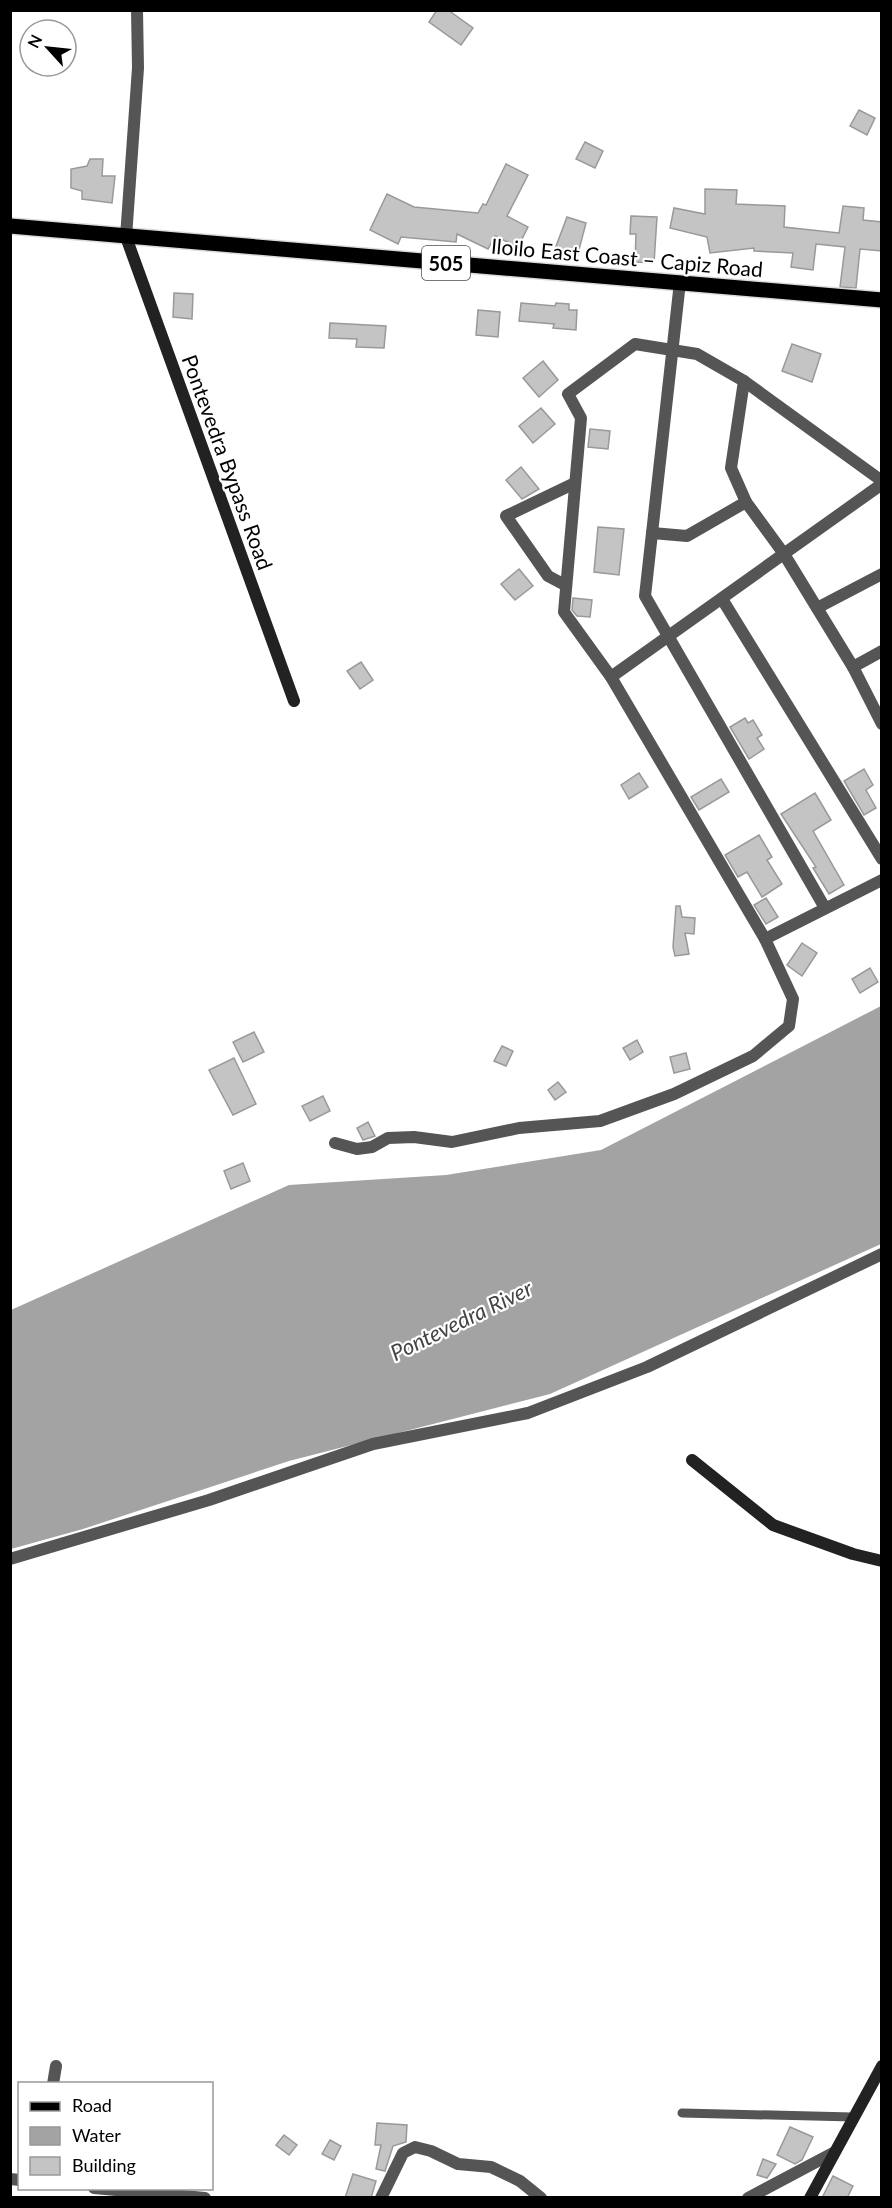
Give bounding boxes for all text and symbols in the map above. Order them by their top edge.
north arrow [18,18,78,78]
text: N [23,31,45,51]
street label: Iloilo East Coast – Capiz Road [490,233,764,281]
road number: 505 [422,246,470,280]
street label: Pontevedra Bypass Road [177,351,279,573]
water label: Pontevedra River [386,1274,537,1366]
legend [18,2082,213,2190]
text: Road [72,2094,112,2116]
text: Water [72,2124,121,2146]
text: Building [72,2154,136,2176]

